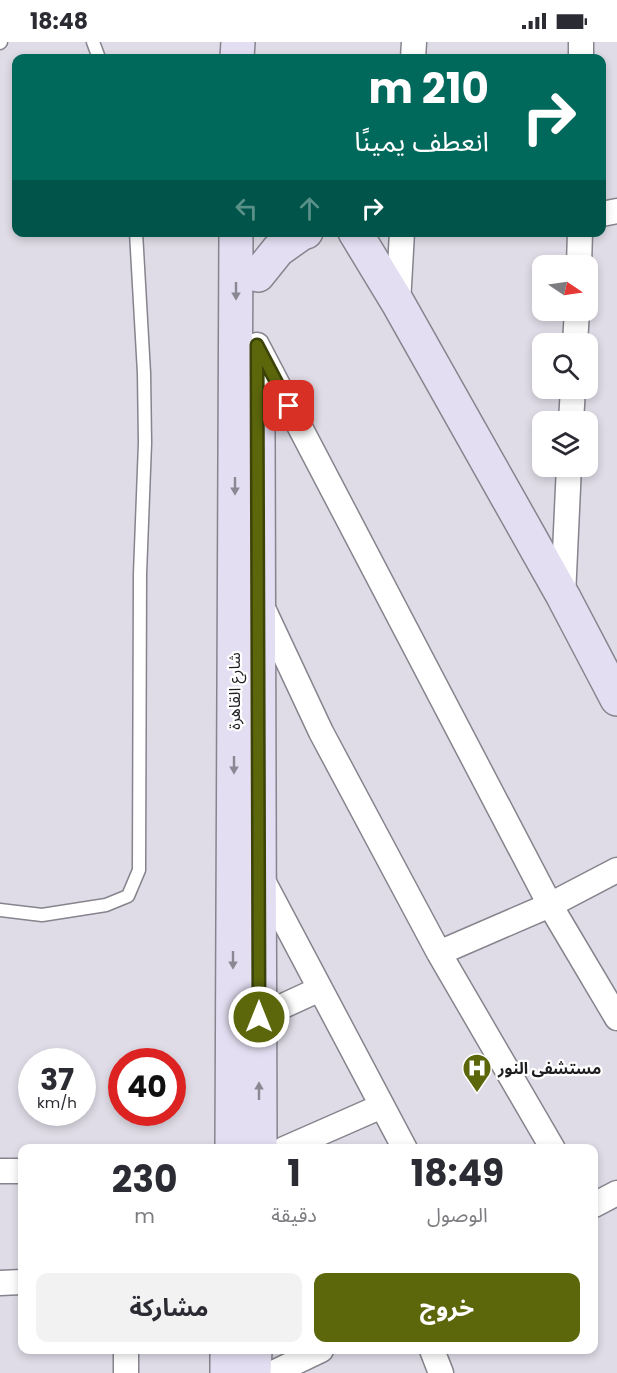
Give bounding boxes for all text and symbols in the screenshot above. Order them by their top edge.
text: 18:48 [30,6,88,37]
text: 210 m [368,59,489,118]
icon: right [510,78,588,156]
text: انعطف يمينًا [354,123,489,160]
icon: left [230,192,263,225]
icon: ahead [293,192,326,225]
icon: right [356,192,389,225]
north arrow [532,255,598,321]
map controls [532,255,598,477]
one-way arrow [231,281,241,300]
button: search [532,333,598,399]
pin [263,380,314,431]
icon: arrive [272,389,305,422]
button: layers [532,411,598,477]
one-way arrow [230,476,240,495]
street label: شارع القاهرة [223,652,247,730]
one-way arrow [229,755,239,774]
one-way arrow [228,950,238,969]
position arrow [227,985,291,1049]
speed limit sign: 40 [108,1048,186,1126]
hospital icon: مستشفى النور [461,1052,493,1094]
place label: مستشفى النور [497,1057,601,1080]
text: 37 [40,1058,74,1101]
one-way arrow [255,1081,264,1100]
text: km/h [37,1092,77,1113]
text: 1 [287,1148,301,1199]
text: 18:49 [411,1148,504,1199]
text: 230 [112,1154,178,1205]
text: دقيقة [271,1201,317,1229]
text: الوصول [427,1201,488,1229]
text: m [134,1202,155,1230]
button: مشاركة [36,1273,302,1342]
button: خروج [314,1273,580,1342]

